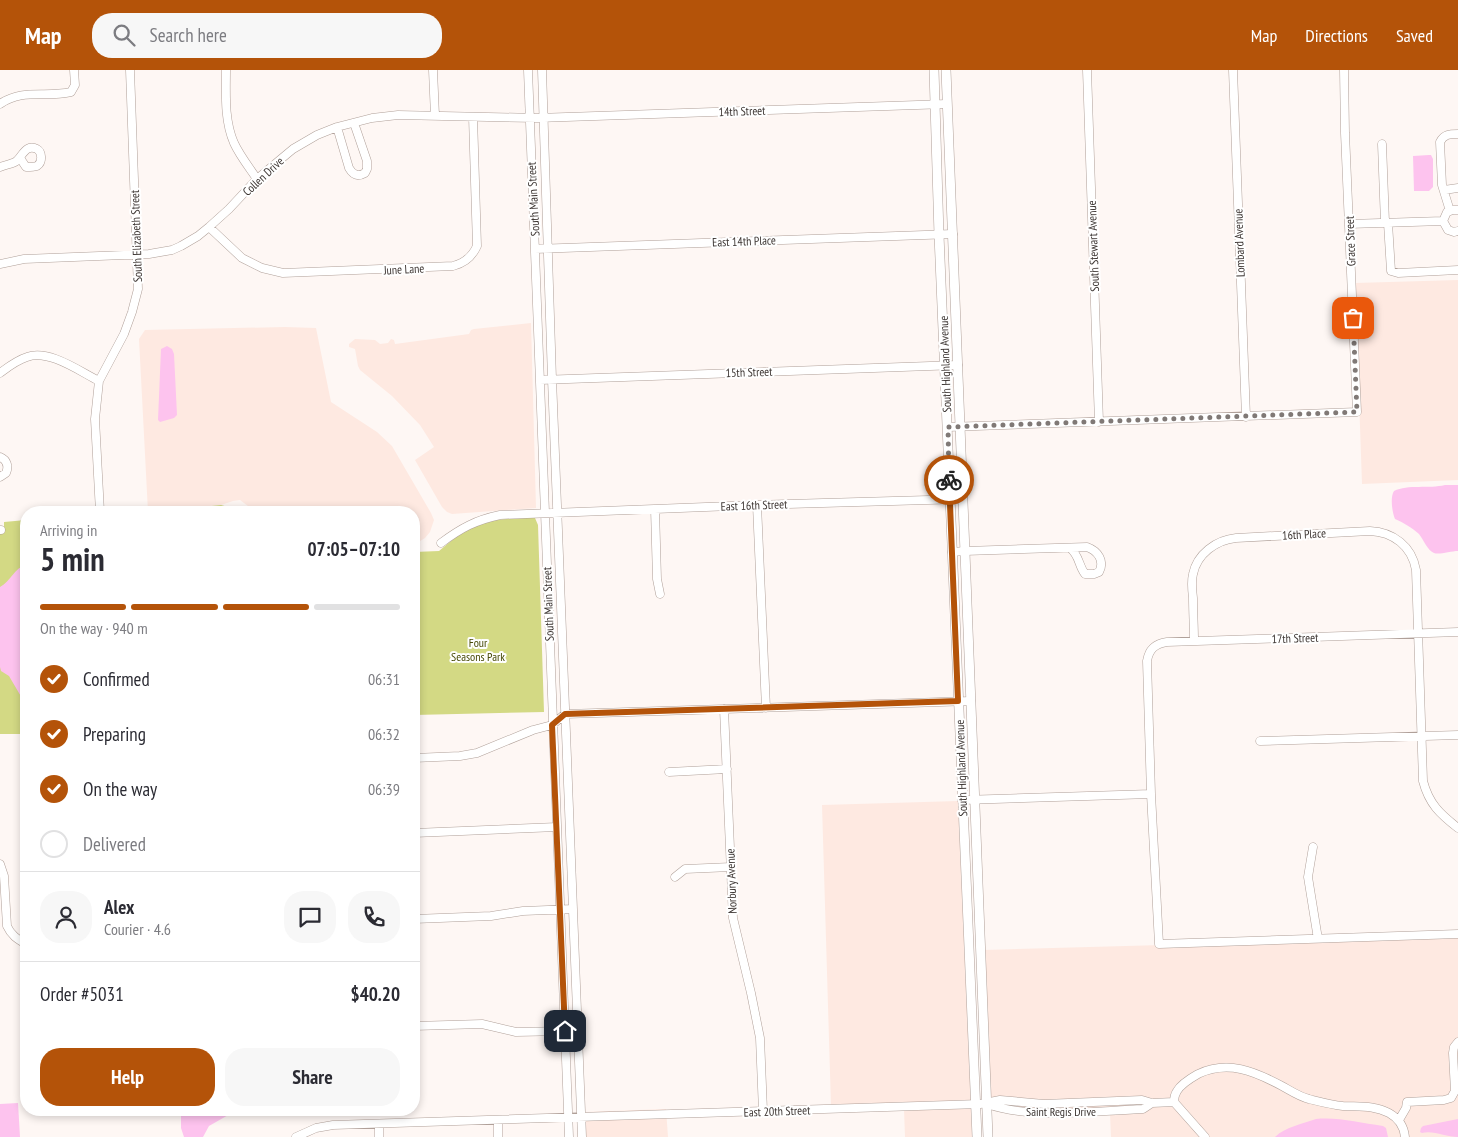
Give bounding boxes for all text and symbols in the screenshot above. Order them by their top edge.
search box [92,13,442,58]
text: Map [25,20,62,51]
icon: search [110,21,138,49]
text: Search here [150,23,227,47]
text: Map [1251,24,1277,47]
text: Directions [1305,24,1368,47]
text: Saved [1396,24,1433,47]
street label: 14th Street [718,103,766,119]
street label: Collen Drive [239,153,287,199]
street label: South Main Street [524,161,542,237]
street label: South Elizabeth Street [127,189,145,282]
street label: South Stewart Avenue [1084,200,1102,292]
street label: Lombard Avenue [1230,208,1248,277]
street label: Grace Street [1342,215,1358,266]
street label: East 14th Place [712,232,776,250]
street label: June Lane [382,260,425,278]
pin [1332,297,1374,339]
icon: bag [1339,304,1367,332]
street label: South Highland Avenue [936,315,954,413]
street label: 15th Street [725,364,773,380]
courier [924,455,974,505]
icon: bike [935,466,963,494]
street label: East 16th Street [720,496,788,514]
text: Arriving in [40,520,97,540]
street label: 16th Place [1282,525,1326,543]
text: 07:05–07:10 [307,537,400,561]
text: 5 min [40,538,105,580]
street label: South Main Street [539,566,557,641]
text: On the way · 940 m [40,618,148,638]
street label: 17th Street [1271,630,1319,646]
park label: Four Seasons Park [451,635,505,664]
icon: check [40,665,68,693]
text: Confirmed [83,667,150,691]
text: 06:31 [368,669,400,689]
street label: South Highland Avenue [952,719,970,817]
icon: check [40,720,68,748]
text: Preparing [83,722,146,746]
text: 06:32 [368,724,400,744]
icon: check [40,775,68,803]
text: On the way [83,777,157,801]
text: 06:39 [368,779,400,799]
text: Delivered [83,832,146,856]
street label: Norbury Avenue [722,848,740,914]
button: person [40,891,92,943]
button: chat [284,891,336,943]
button: phone [348,891,400,943]
text: Alex [104,895,134,919]
text: Courier · 4.6 [104,919,171,939]
text: Order #5031 [40,982,124,1006]
text: $40.20 [351,982,400,1006]
pin [544,1010,586,1052]
icon: home [551,1017,579,1045]
button: Help [40,1048,215,1106]
button: Share [225,1048,400,1106]
street label: East 20th Street [743,1102,811,1120]
street label: Saint Regis Drive [1026,1104,1096,1119]

